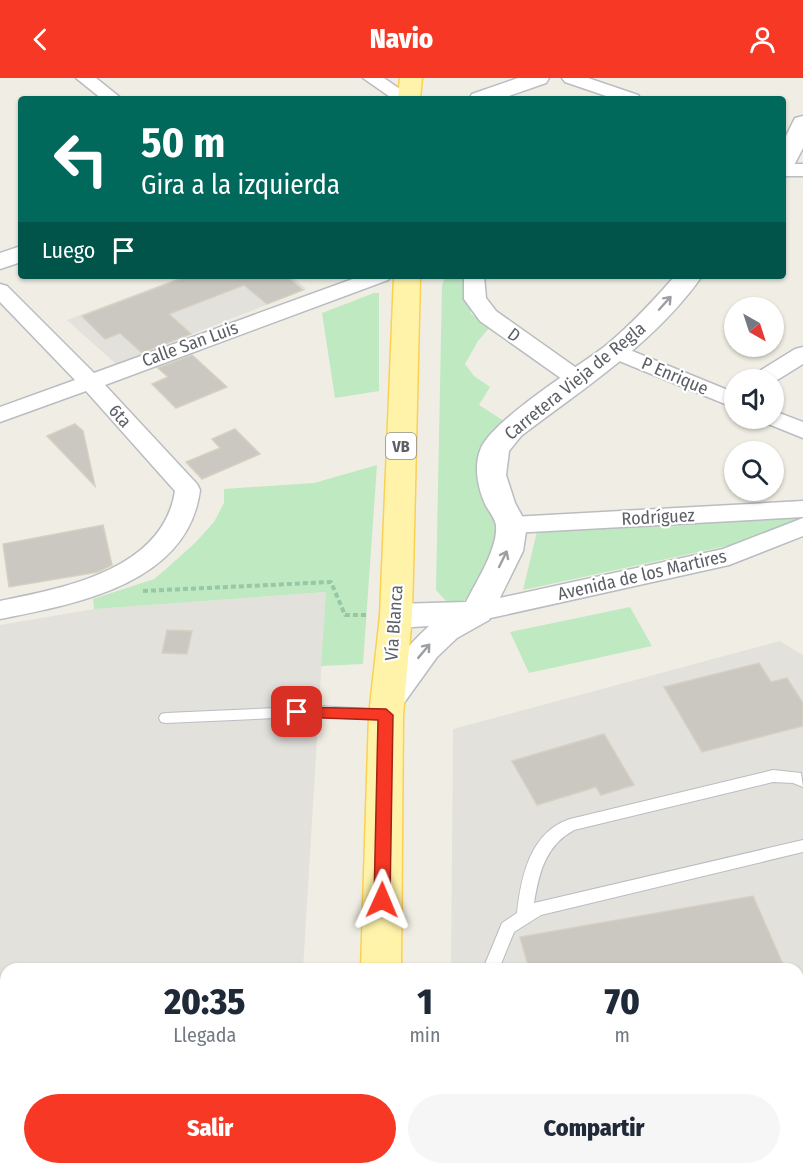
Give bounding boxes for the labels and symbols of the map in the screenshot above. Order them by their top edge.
one-way arrow [658,296,672,311]
north arrow [724,297,784,357]
street label: Calle San Luis [139,316,241,372]
street label: Carretera Vieja de Regla [500,317,650,445]
street label: D [503,323,525,347]
street label: P Enrique [638,352,712,400]
street label: 6ta [104,400,136,432]
road number: VB [386,433,416,459]
street label: Rodríguez [621,504,695,530]
street label: Avenida de los Martires [555,545,729,605]
one-way arrow [498,551,509,569]
street label: Vía Blanca [380,584,408,662]
one-way arrow [417,643,430,659]
pin [271,686,322,737]
position arrow [350,868,414,932]

